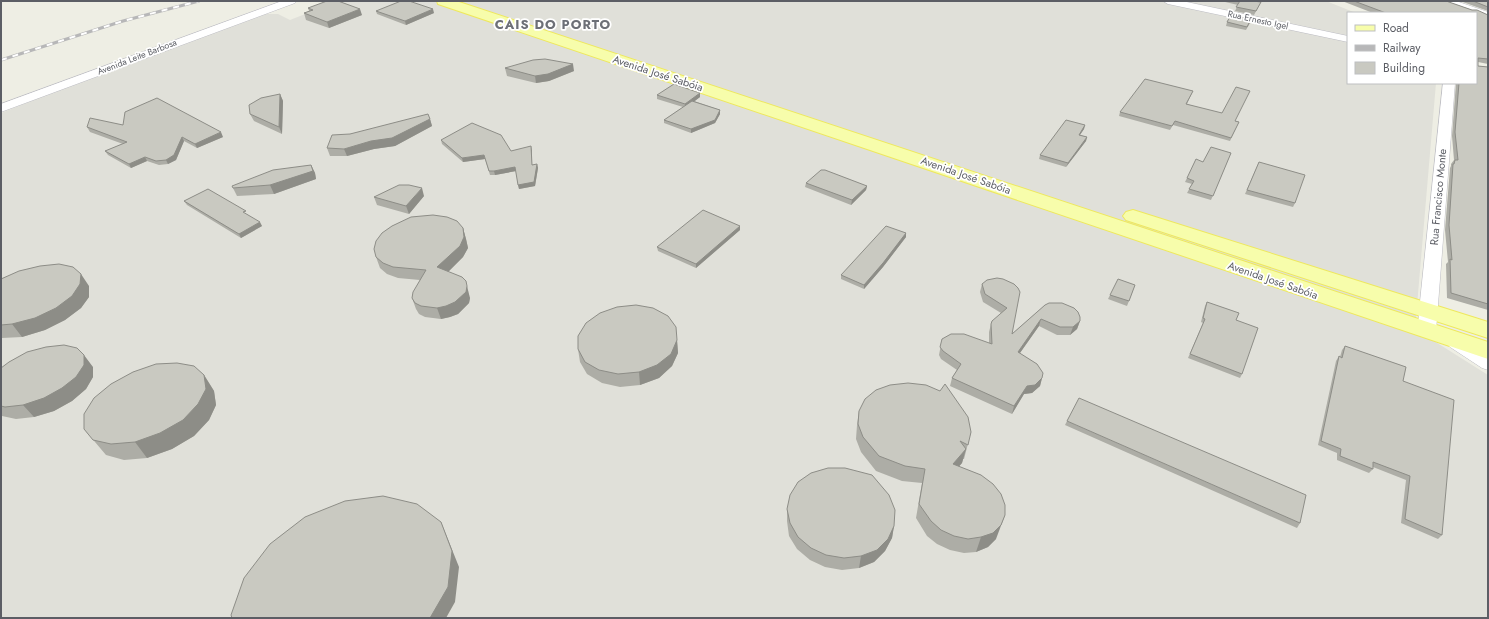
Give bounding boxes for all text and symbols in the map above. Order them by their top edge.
street label: Rua Ernesto Igel [1227,7,1290,32]
legend [1347,12,1477,84]
district label: CAIS DO PORTO [495,15,611,34]
text: Road [1383,19,1409,37]
street label: Avenida Leite Barbosa [95,35,178,78]
text: Railway [1383,39,1421,57]
street label: Avenida José Sabóia [611,51,705,95]
text: Building [1383,59,1425,77]
street label: Rua Francisco Monte [1426,148,1450,246]
street label: Avenida José Sabóia [919,152,1013,198]
street label: Avenida José Sabóia [1226,257,1320,303]

